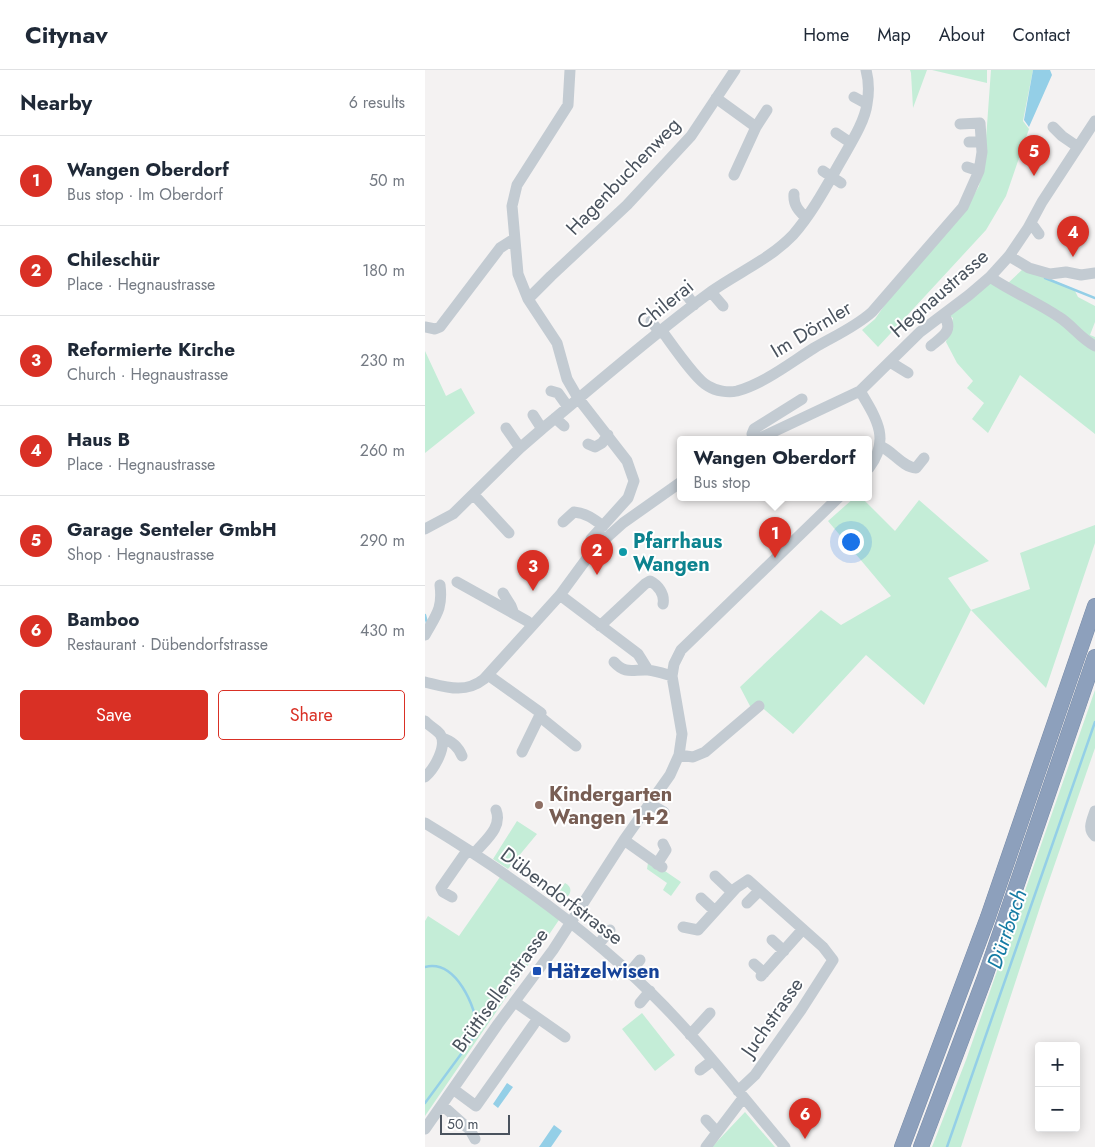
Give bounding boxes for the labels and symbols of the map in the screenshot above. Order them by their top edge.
street label: Hagenbuchenweg [560,111,687,242]
pin: 5 [1018,135,1050,176]
pin: 4 [1057,216,1089,257]
street label: Hegnaustrasse [884,242,995,344]
street label: Chilerai [631,272,700,336]
street label: Im Dörnler [765,294,857,365]
pin: 1 [759,517,791,558]
place label: Pfarrhaus Wangen [633,527,722,579]
your location [838,529,864,555]
pin: 2 [581,534,613,575]
marker: Pfarrhaus Wangen [617,546,629,558]
pin: 3 [517,550,549,591]
place label: Kindergarten Wangen 1+2 [549,780,672,832]
marker: Kindergarten Wangen 1+2 [533,799,545,811]
street label: Dübendorfstrasse [494,841,629,952]
water label: Dürrbach [979,885,1035,973]
street label: Brüttisellenstrasse [445,922,555,1058]
place label: Hätzelwisen [547,957,660,986]
marker: Hätzelwisen [531,965,543,977]
street label: Juchstrasse [733,972,810,1065]
pin: 6 [789,1098,821,1139]
scale bar [440,1112,510,1135]

